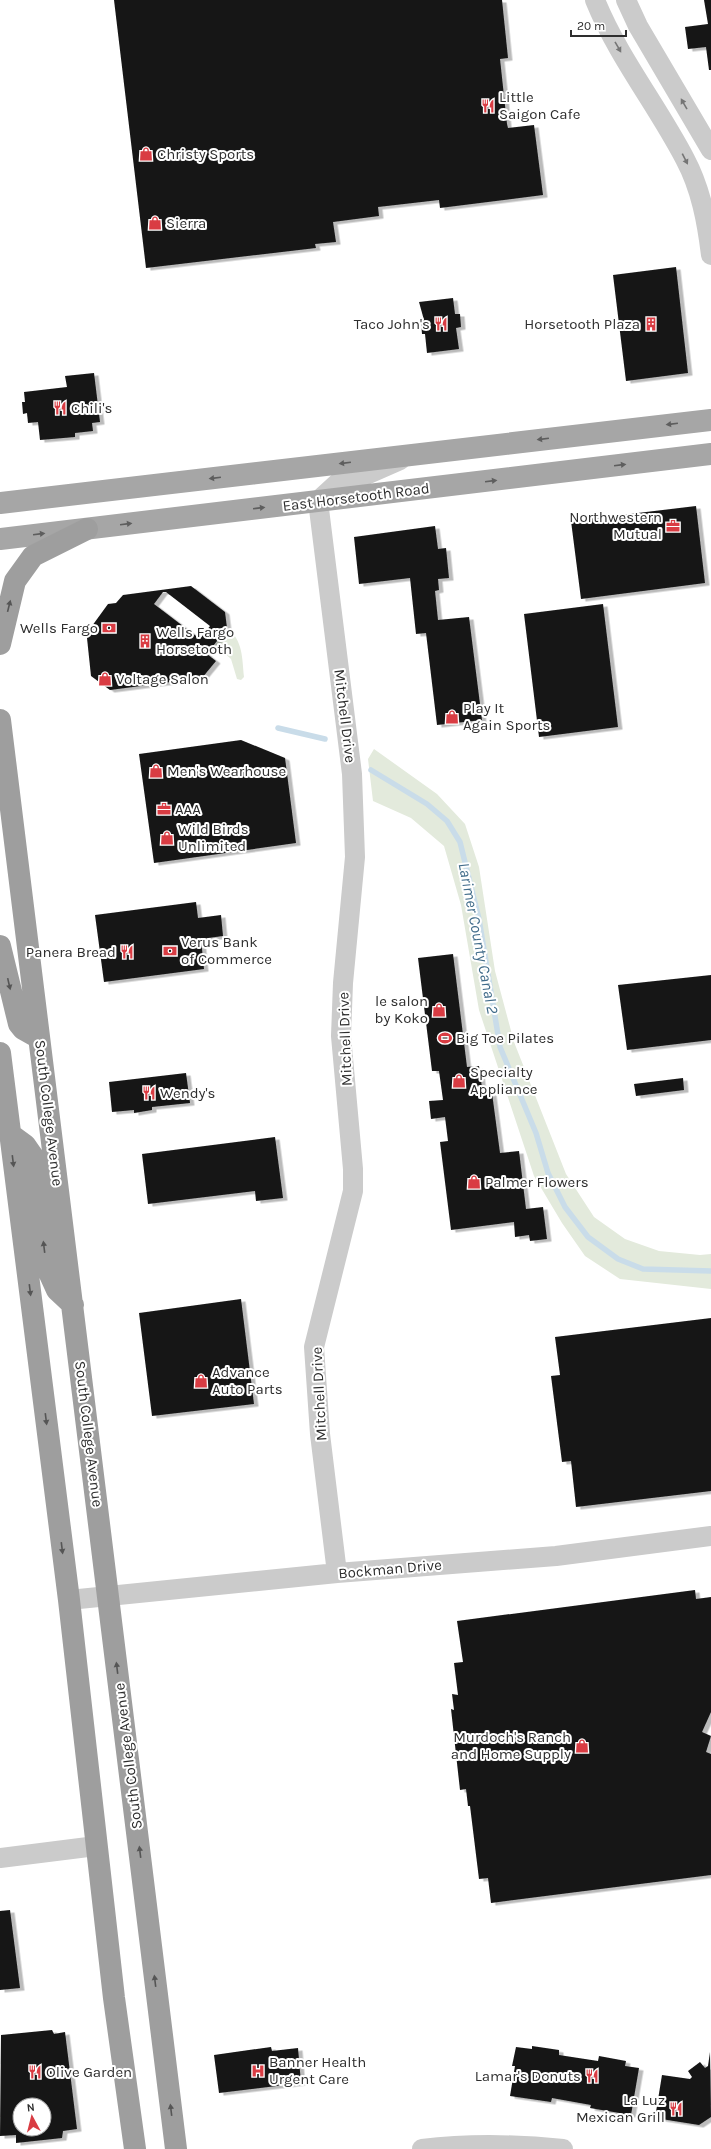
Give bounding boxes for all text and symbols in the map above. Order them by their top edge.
scale bar [571,12,626,38]
text: 20 m [577,19,605,33]
one-way arrow [615,42,622,53]
place label: Little Saigon Cafe [499,88,580,123]
restaurant icon: Little Saigon Cafe [480,98,496,114]
one-way arrow [681,98,688,110]
place label: Christy Sports [157,145,254,163]
shop icon: Christy Sports [138,146,154,162]
one-way arrow [682,153,688,165]
place label: Sierra [166,214,206,232]
shop icon: Sierra [147,215,163,231]
place label: Taco John's [354,315,430,333]
place label: Horsetooth Plaza [524,315,640,333]
restaurant icon: Taco John's [433,316,449,332]
building icon: Horsetooth Plaza [643,316,659,332]
place label: Chili's [71,399,112,417]
restaurant icon: Chili's [52,400,68,416]
one-way arrow [666,421,678,428]
one-way arrow [537,436,549,443]
one-way arrow [338,460,351,466]
one-way arrow [614,462,626,469]
one-way arrow [209,475,221,481]
one-way arrow [485,477,497,484]
street label: East Horsetooth Road [282,479,430,515]
one-way arrow [252,505,265,511]
place label: Northwestern Mutual [569,508,662,543]
office icon: Northwestern Mutual [665,518,681,534]
one-way arrow [120,521,132,527]
one-way arrow [33,531,45,538]
one-way arrow [7,600,13,612]
place label: Wells Fargo [20,619,98,637]
bank icon: Wells Fargo [101,620,117,636]
place label: Wells Fargo Horsetooth [156,623,234,658]
building icon: Wells Fargo Horsetooth [137,633,153,649]
street label: Mitchell Drive [330,668,360,764]
place label: Voltage Salon [116,670,209,688]
shop icon: Voltage Salon [97,671,113,687]
place label: Play It Again Sports [463,699,550,734]
shop icon: Play It Again Sports [444,709,460,725]
place label: Men's Wearhouse [167,762,286,780]
shop icon: Men's Wearhouse [148,763,164,779]
place label: AAA [175,800,201,818]
office icon: AAA [156,801,172,817]
place label: Wild Birds Unlimited [178,820,249,855]
shop icon: Wild Birds Unlimited [159,830,175,846]
water label: Larimer County Canal 2 [455,861,503,1016]
place label: Verus Bank of Commerce [181,933,272,968]
place label: Panera Bread [26,943,116,961]
bank icon: Verus Bank of Commerce [162,943,178,959]
restaurant icon: Panera Bread [119,944,135,960]
one-way arrow [6,979,12,991]
street label: Mitchell Drive [334,992,356,1086]
place label: le salon by Koko [375,992,428,1027]
shop icon: le salon by Koko [431,1002,447,1018]
place label: Big Toe Pilates [456,1029,554,1047]
sports icon: Big Toe Pilates [437,1030,453,1046]
street label: South College Avenue [31,1039,67,1187]
place label: Specialty Appliance [470,1063,538,1098]
shop icon: Specialty Appliance [451,1073,467,1089]
place label: Wendy's [160,1084,215,1102]
restaurant icon: Wendy's [141,1085,157,1101]
one-way arrow [10,1155,16,1167]
place label: Palmer Flowers [485,1173,589,1191]
shop icon: Palmer Flowers [466,1174,482,1190]
one-way arrow [41,1241,48,1253]
one-way arrow [26,1284,33,1296]
street label: Mitchell Drive [308,1346,330,1442]
street label: South College Avenue [71,1360,107,1508]
place label: Advance Auto Parts [212,1363,283,1398]
shop icon: Advance Auto Parts [193,1373,209,1389]
one-way arrow [43,1413,49,1425]
one-way arrow [59,1542,65,1554]
street label: Bockman Drive [338,1556,442,1582]
one-way arrow [114,1661,121,1674]
street label: South College Avenue [110,1682,146,1830]
place label: Murdoch's Ranch and Home Supply [451,1728,571,1763]
shop icon: Murdoch's Ranch and Home Supply [574,1738,590,1754]
one-way arrow [137,1846,143,1858]
one-way arrow [152,1975,159,1987]
place label: Banner Health Urgent Care [269,2053,366,2088]
place label: Olive Garden [46,2063,132,2081]
hospital icon: Banner Health Urgent Care [250,2063,266,2079]
restaurant icon: Olive Garden [27,2064,43,2080]
place label: Lamar's Donuts [475,2067,581,2085]
restaurant icon: Lamar's Donuts [584,2068,600,2084]
place label: La Luz Mexican Grill [576,2091,665,2126]
north arrow [12,2097,52,2137]
text: N [26,2101,36,2115]
restaurant icon: La Luz Mexican Grill [668,2101,684,2117]
one-way arrow [168,2104,174,2116]

